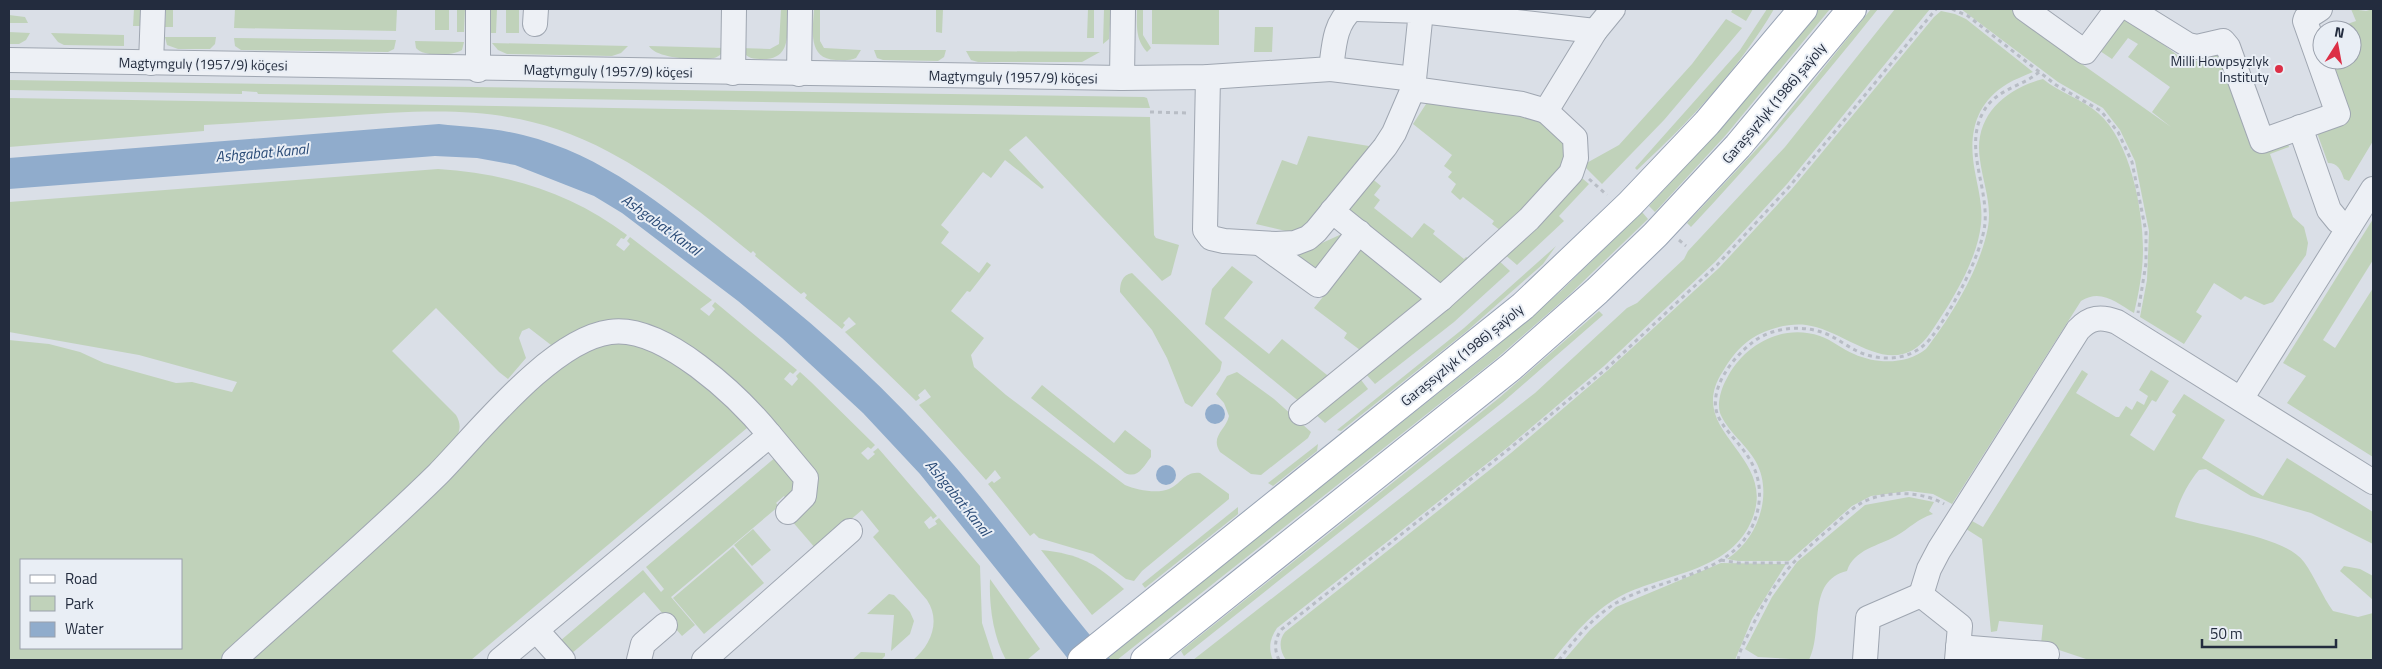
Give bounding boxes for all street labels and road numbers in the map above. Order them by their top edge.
street label: Garaşsyzlyk (1986) şaýoly [1717,37,1831,168]
street label: Magtymguly (1957/9) köçesi [118,52,288,75]
street label: Magtymguly (1957/9) köçesi [523,59,693,82]
street label: Magtymguly (1957/9) köçesi [928,65,1098,88]
street label: Garaşsyzlyk (1986) şaýoly [1396,298,1528,411]

